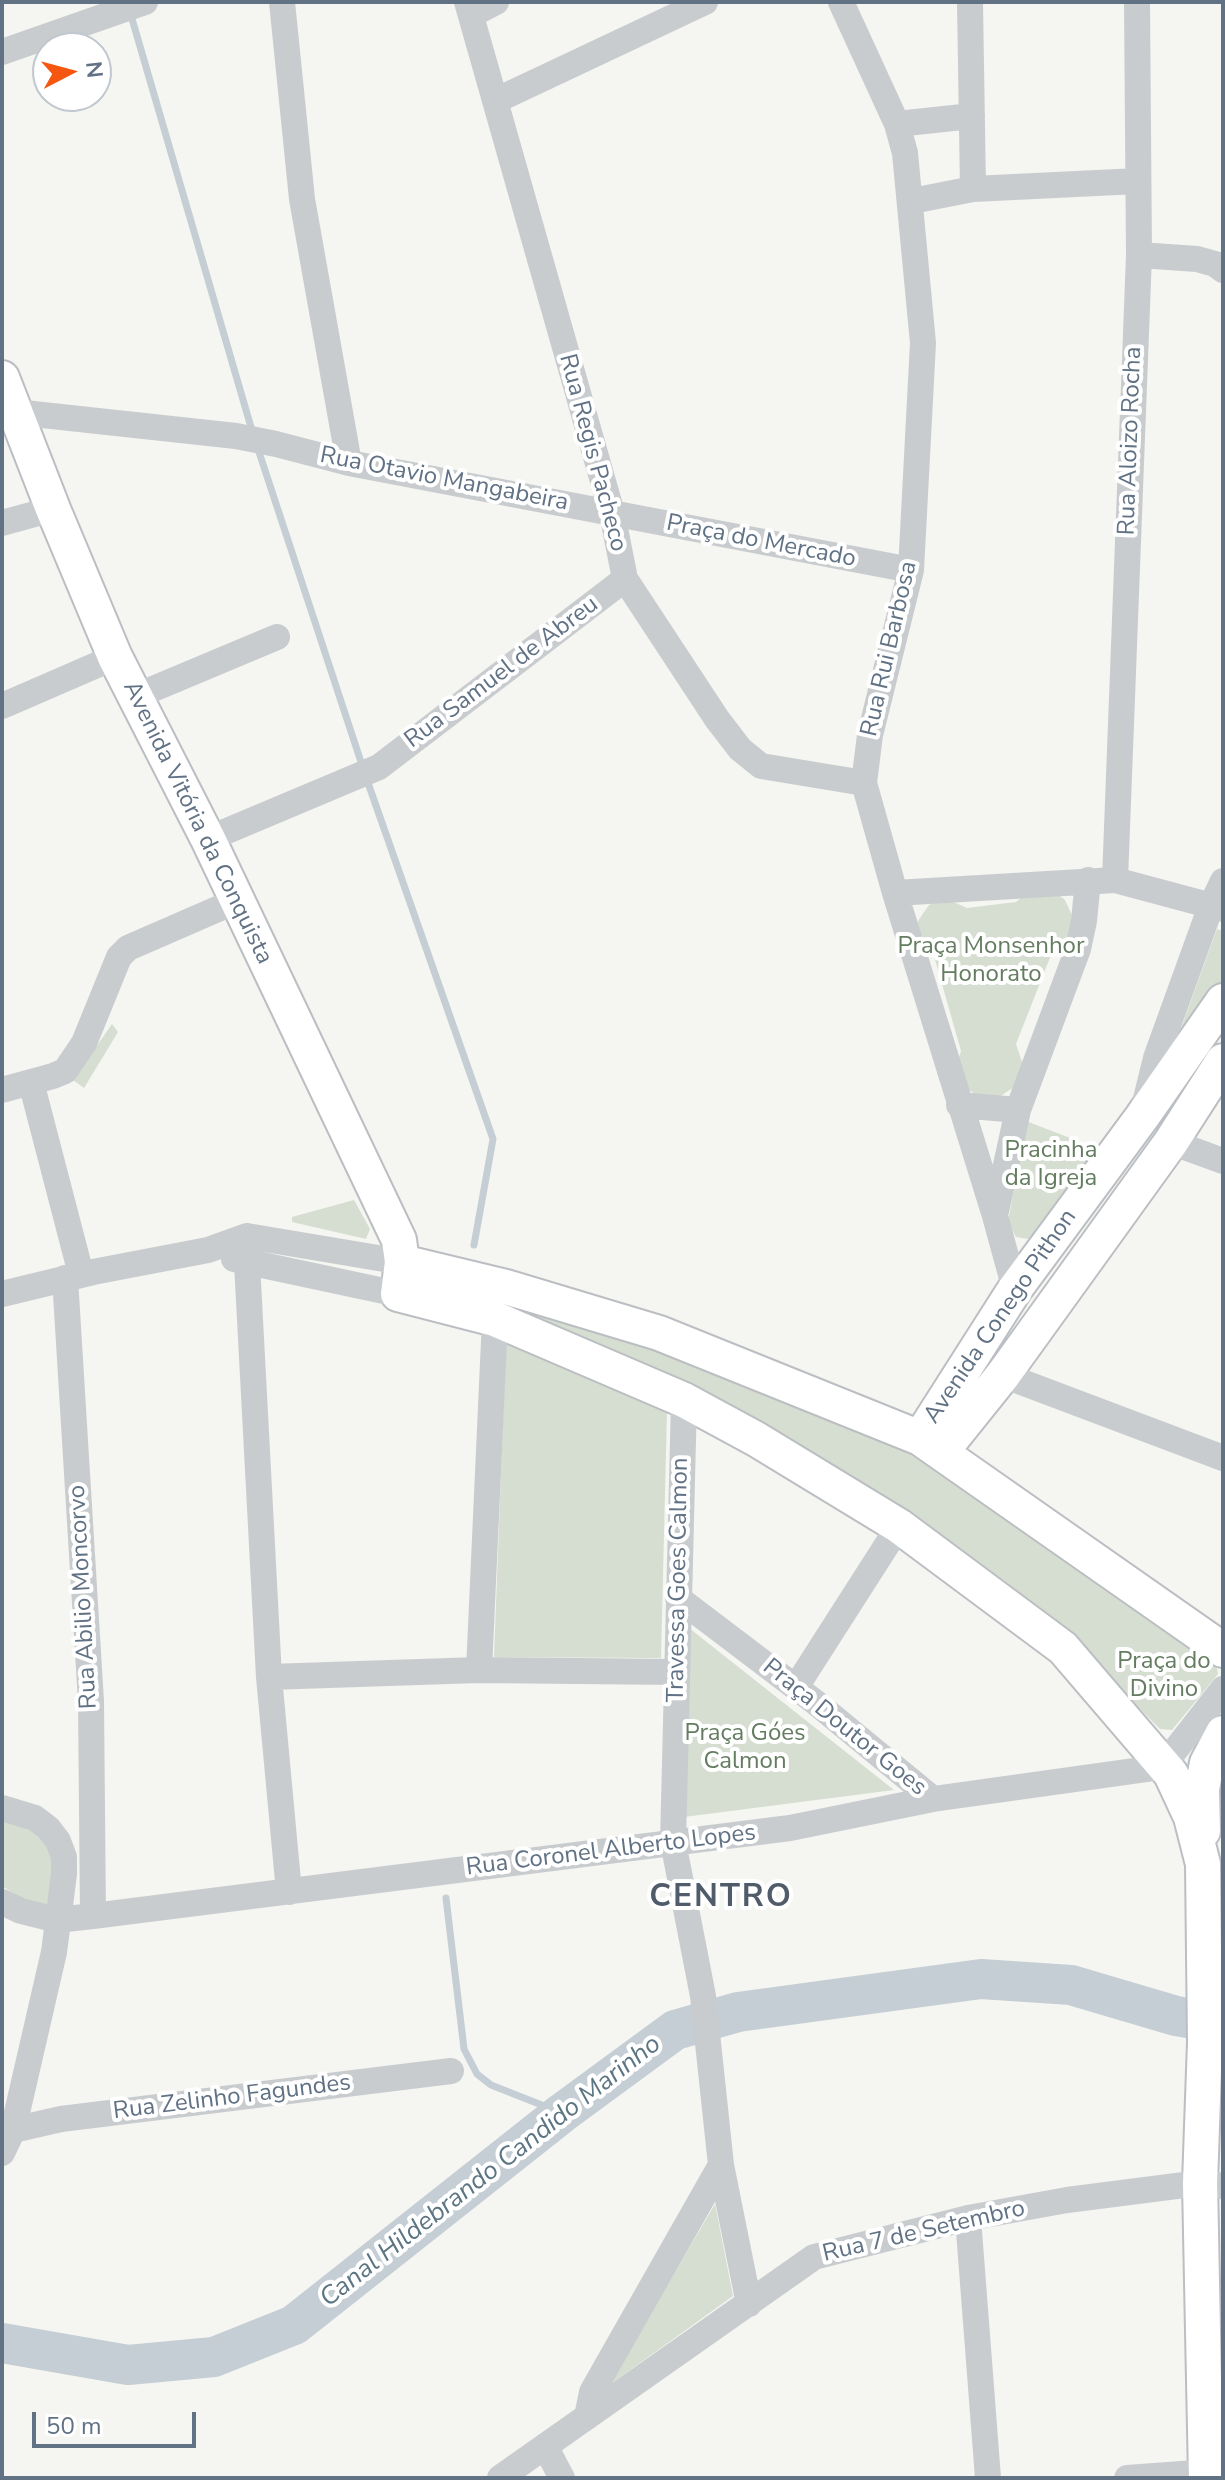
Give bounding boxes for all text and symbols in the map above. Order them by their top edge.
north arrow [32,32,112,112]
text: N [78,60,110,79]
street label: Rua Aloizo Rocha [1113,346,1149,536]
street label: Rua Regis Pacheco [552,351,632,555]
street label: Rua Otavio Mangabeira [317,442,571,518]
street label: Praça do Mercado [664,510,858,574]
street label: Rua Rui Barbosa [856,559,924,739]
street label: Rua Samuel de Abreu [399,591,605,755]
street label: Avenida Vitória da Conquista [116,677,278,969]
park label: Praça Monsenhor Honorato [897,933,1085,989]
park label: Pracinha da Igreja [1005,1137,1097,1193]
street label: Avenida Conego Pithon [919,1204,1083,1430]
street label: Travessa Goes Calmon [662,1457,696,1703]
street label: Rua Abilio Moncorvo [64,1484,104,1710]
park label: Praça do Divino [1117,1648,1211,1704]
street label: Praça Doutor Goes [756,1653,932,1803]
park label: Praça Góes Calmon [684,1720,806,1776]
street label: Rua Coronel Alberto Lopes [465,1819,757,1883]
district label: CENTRO [649,1879,793,1917]
water label: Canal Hildebrando Candido Marinho [314,2029,668,2315]
street label: Rua Zelinho Fagundes [112,2069,352,2127]
street label: Rua 7 de Setembro [820,2195,1028,2269]
scale bar [36,2396,200,2446]
text: 50 m [46,2410,102,2442]

